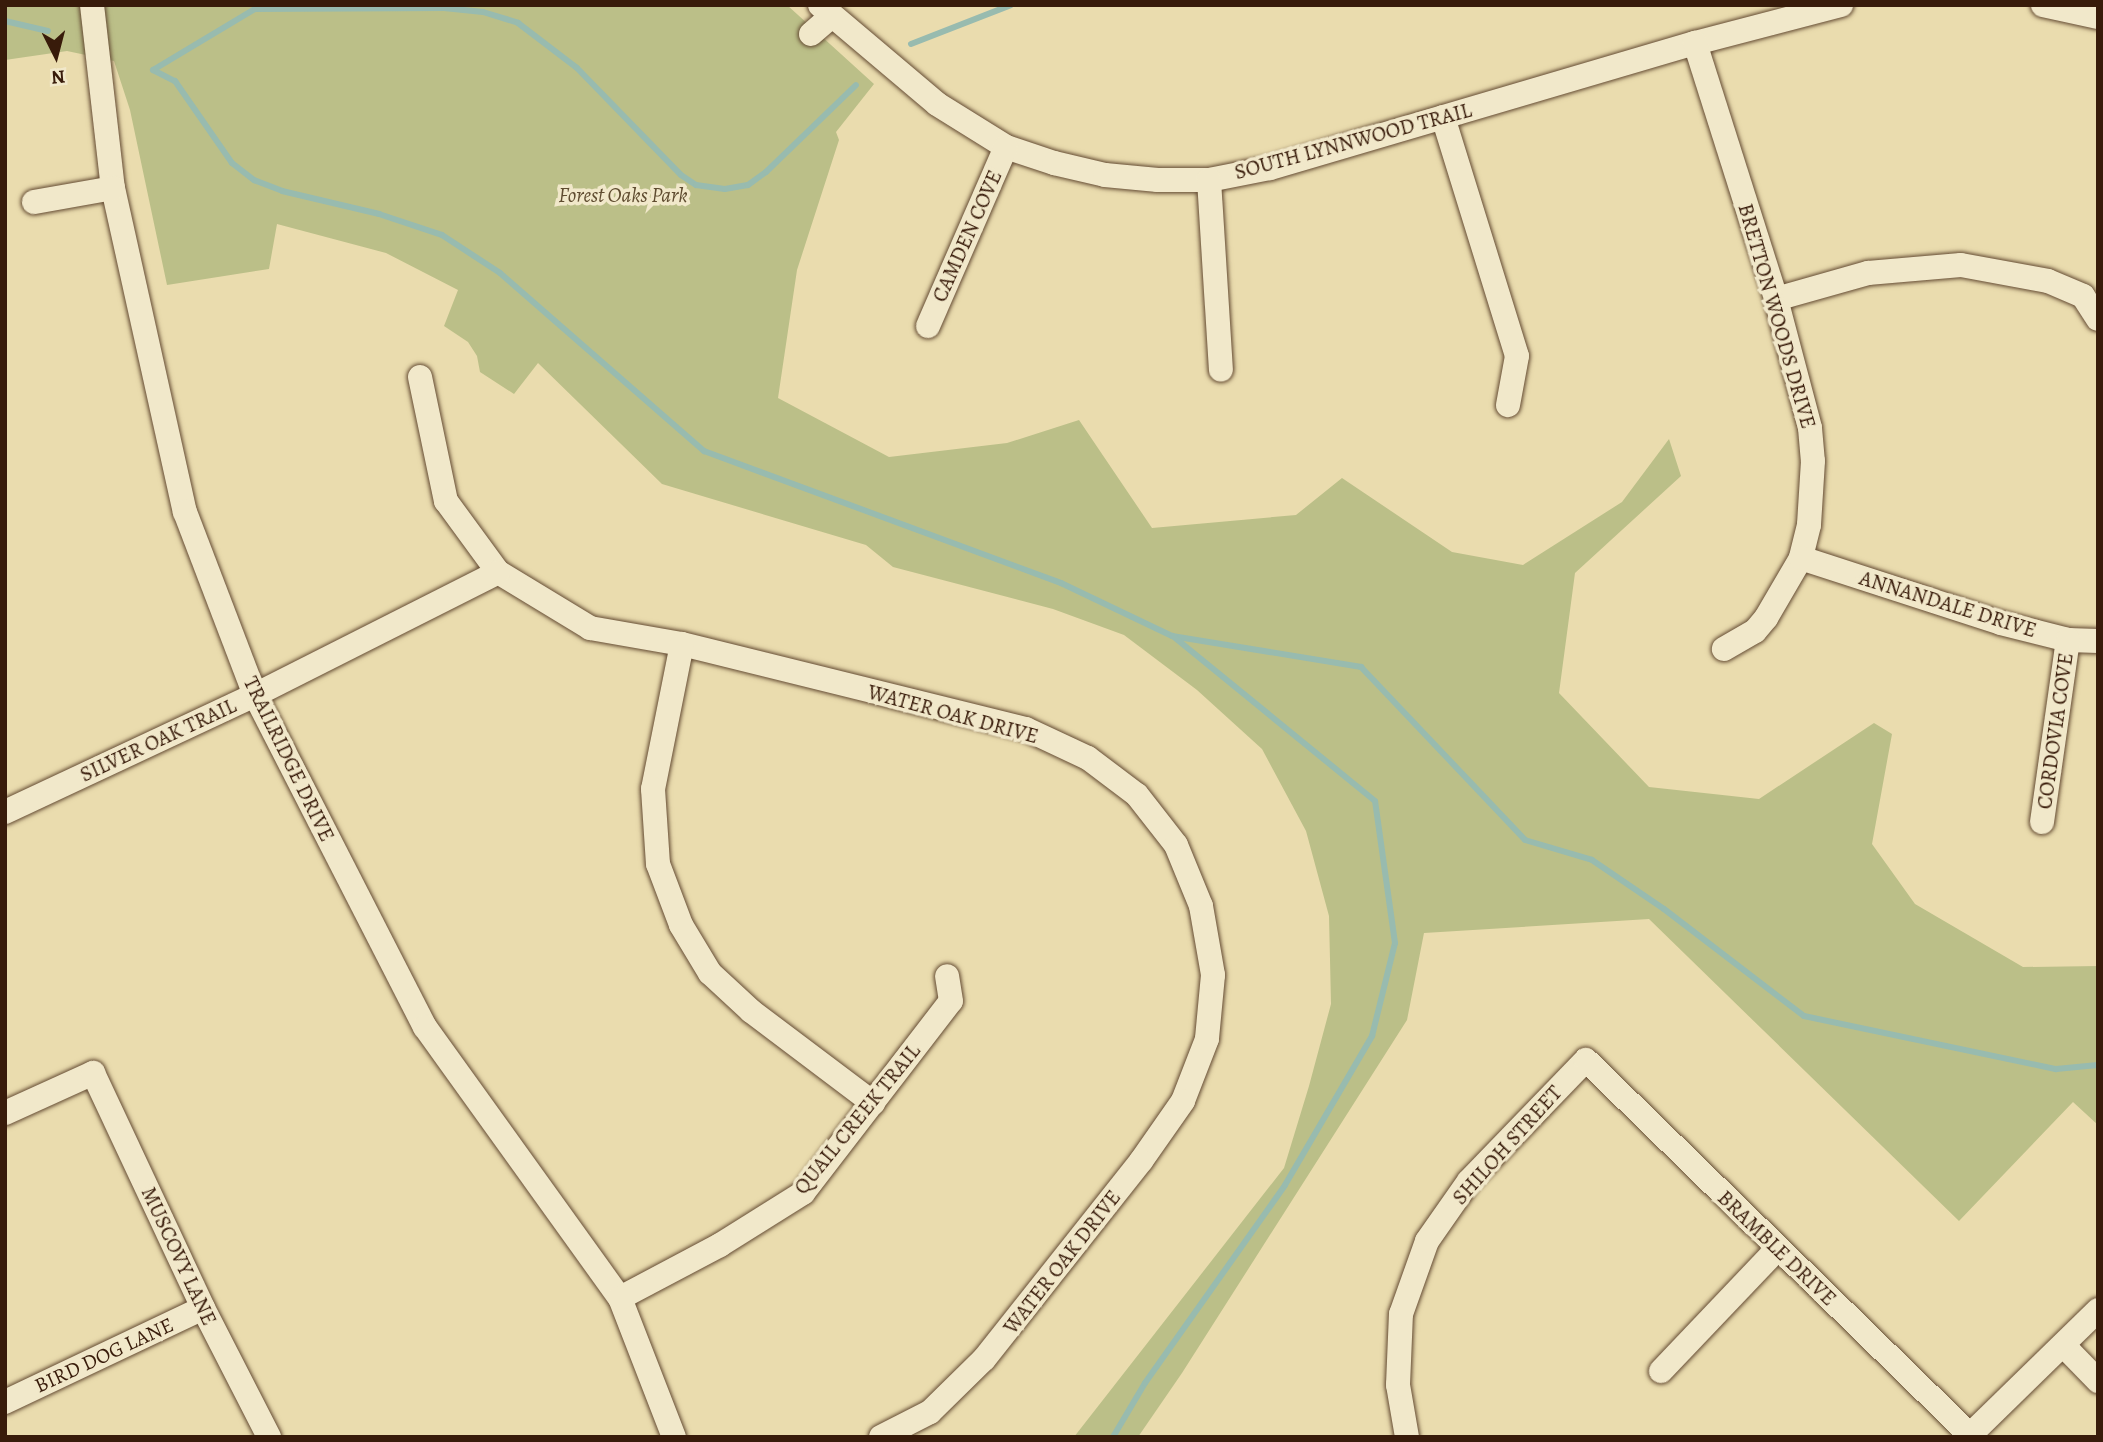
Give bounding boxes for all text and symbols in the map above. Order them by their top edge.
north arrow [21,21,91,91]
text: N [50,63,66,91]
street label: SOUTH LYNNWOOD TRAIL [1232,97,1474,185]
street label: CAMDEN COVE [927,166,1007,306]
park label: Forest Oaks Park [558,182,688,208]
street label: BRETTON WOODS DRIVE [1733,201,1821,431]
street label: ANNANDALE DRIVE [1857,565,2039,643]
street label: CORDOVIA COVE [2032,651,2078,811]
street label: TRAILRIDGE DRIVE [238,672,340,846]
street label: WATER OAK DRIVE [865,679,1041,749]
street label: SILVER OAK TRAIL [76,693,240,787]
street label: QUAIL CREEK TRAIL [789,1039,925,1199]
street label: SHILOH STREET [1447,1080,1567,1210]
street label: MUSCOVY LANE [136,1183,222,1329]
street label: WATER OAK DRIVE [998,1185,1126,1339]
street label: BRAMBLE DRIVE [1712,1185,1842,1311]
street label: BIRD DOG LANE [31,1312,177,1398]

